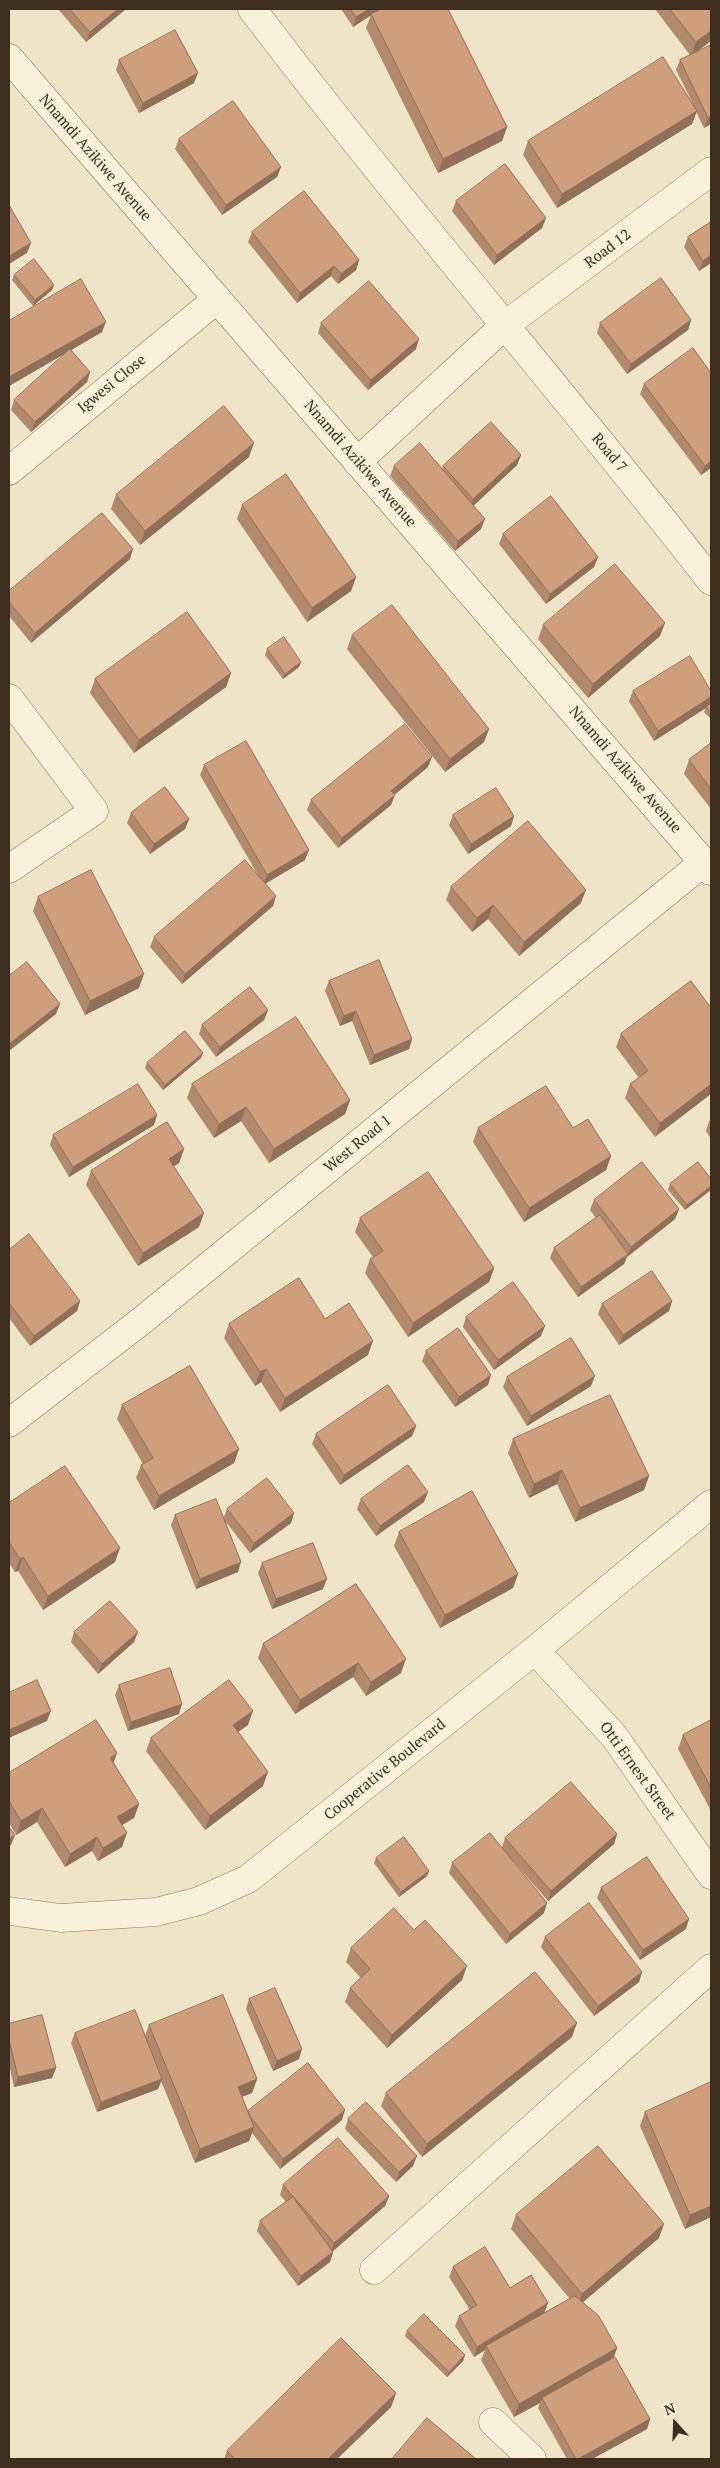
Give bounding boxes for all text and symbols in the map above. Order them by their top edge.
street label: Nnamdi Azikiwe Avenue [35,91,155,225]
street label: Road 12 [581,226,635,272]
street label: Igwesi Close [74,351,150,417]
street label: Nnamdi Azikiwe Avenue [300,397,420,531]
street label: Road 7 [588,430,630,476]
street label: Nnamdi Azikiwe Avenue [565,703,685,837]
street label: West Road 1 [321,1111,395,1177]
street label: Cooperative Boulevard [321,1715,449,1825]
street label: Otti Ernest Street [595,1718,679,1824]
north arrow [650,2398,700,2448]
text: N [661,2398,678,2419]

